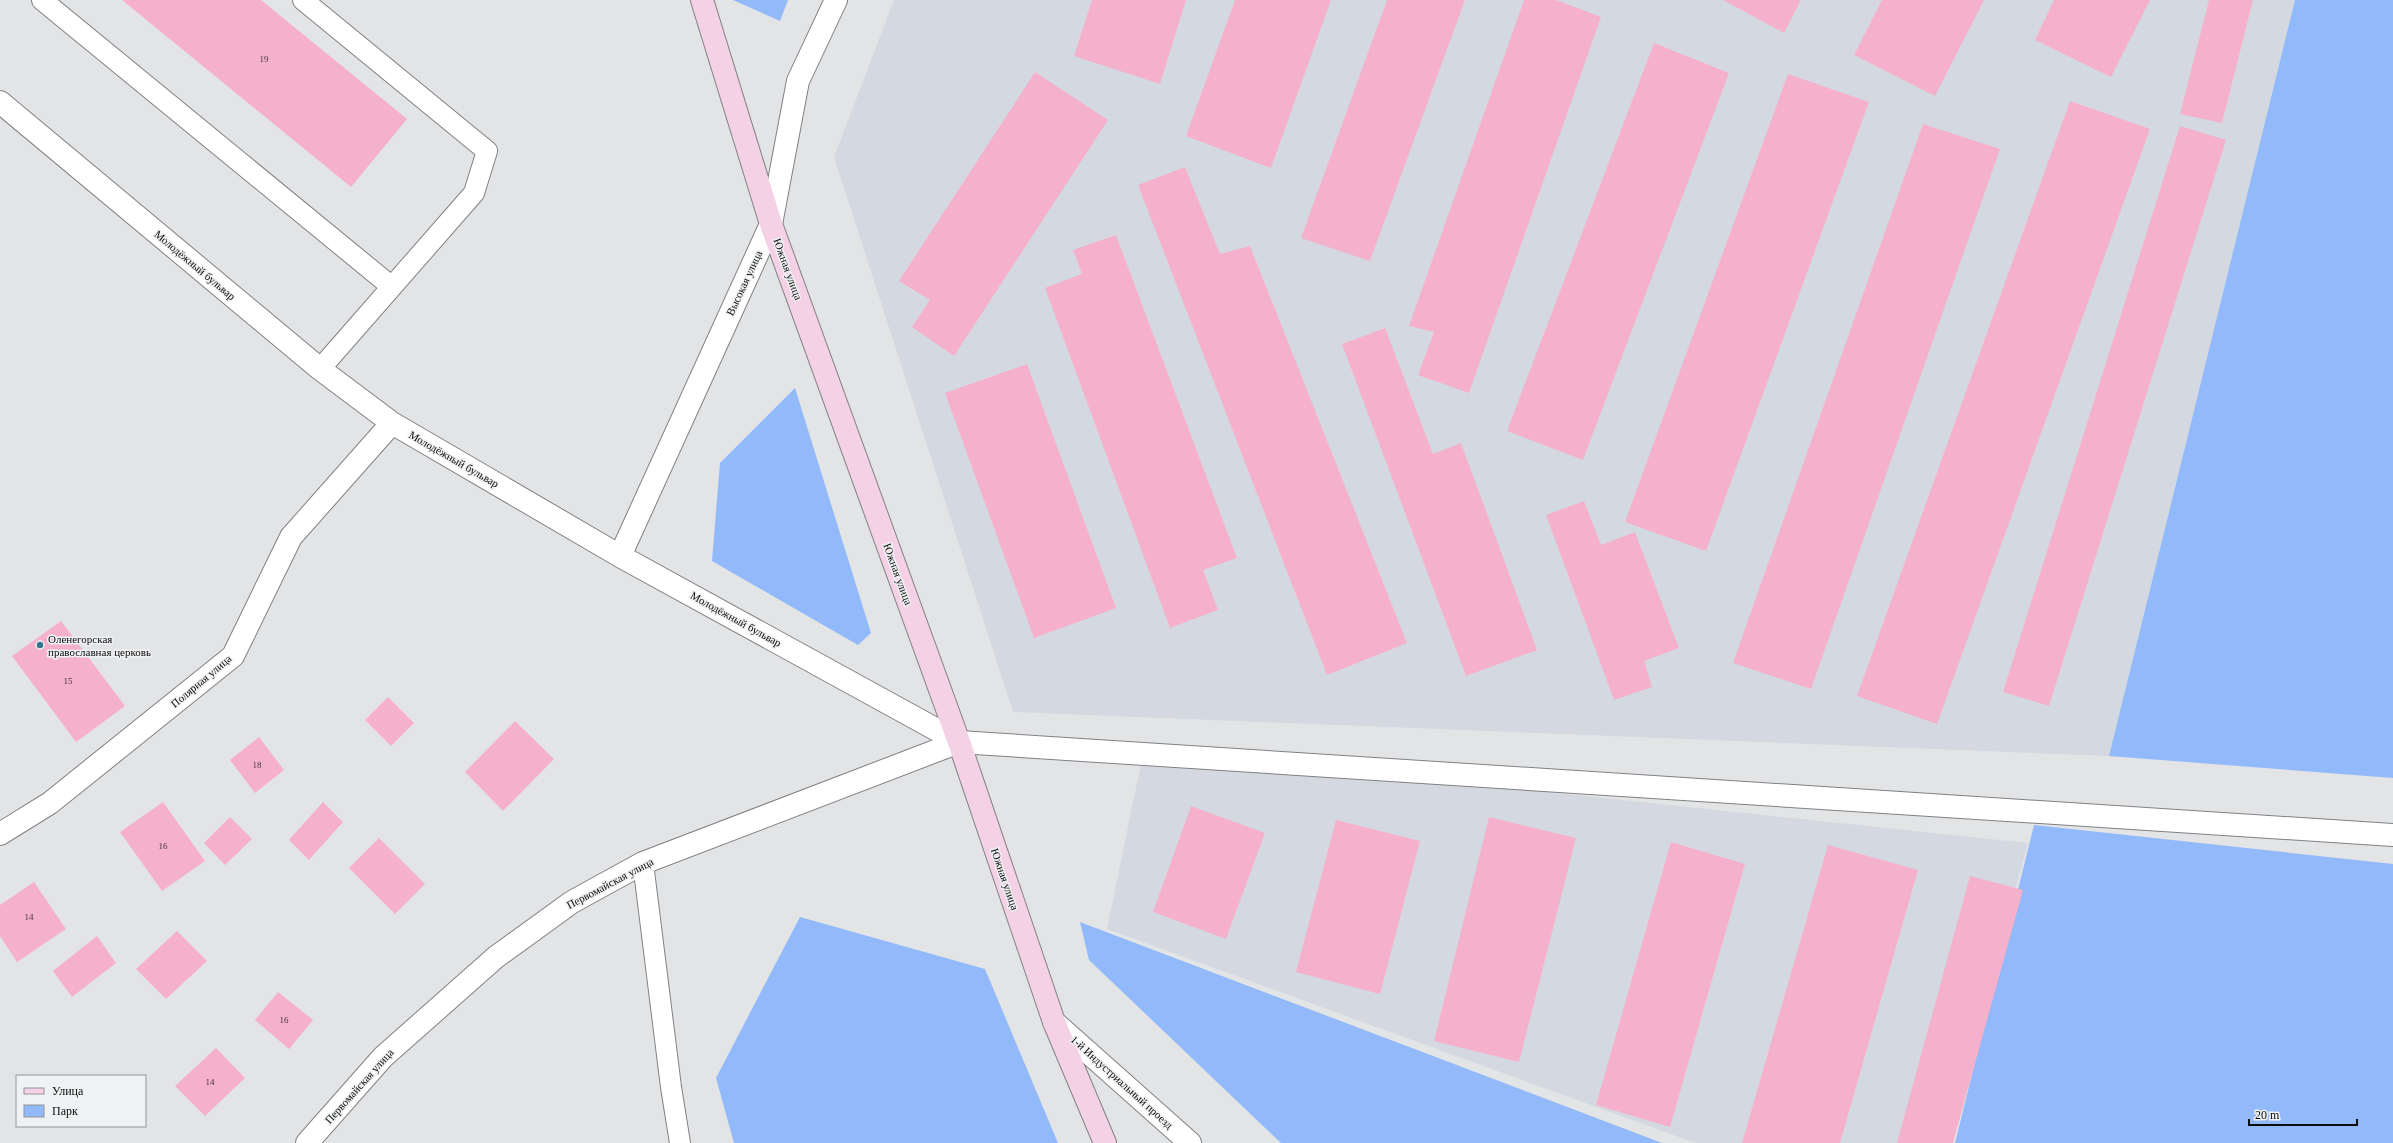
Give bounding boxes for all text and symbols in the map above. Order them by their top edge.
house number: 19 [260,54,269,64]
street label: Молодёжный бульвар [152,228,238,303]
street label: Южная улица [771,237,805,302]
street label: Высокая улица [724,249,764,317]
street label: Молодёжный бульвар [407,428,501,490]
street label: Южная улица [881,542,915,607]
street label: Молодёжный бульвар [689,589,784,649]
place label: Оленегорская православная церковь [48,633,151,658]
marker: Оленегорская православная церковь [35,640,45,650]
street label: Полярная улица [168,652,234,710]
house number: 15 [64,676,73,686]
house number: 18 [253,760,262,770]
house number: 16 [159,841,168,851]
street label: Южная улица [989,846,1021,912]
street label: Первомайская улица [565,855,655,911]
house number: 14 [25,912,34,922]
house number: 16 [280,1015,289,1025]
street label: 1-й Индустриальный проезд [1069,1033,1176,1131]
street label: Первомайская улица [322,1046,396,1126]
legend [16,1075,146,1127]
house number: 14 [206,1077,215,1087]
text: Улица [52,1084,84,1098]
scale bar [2249,1101,2357,1127]
text: Парк [52,1104,78,1118]
text: 20 m [2255,1108,2280,1122]

